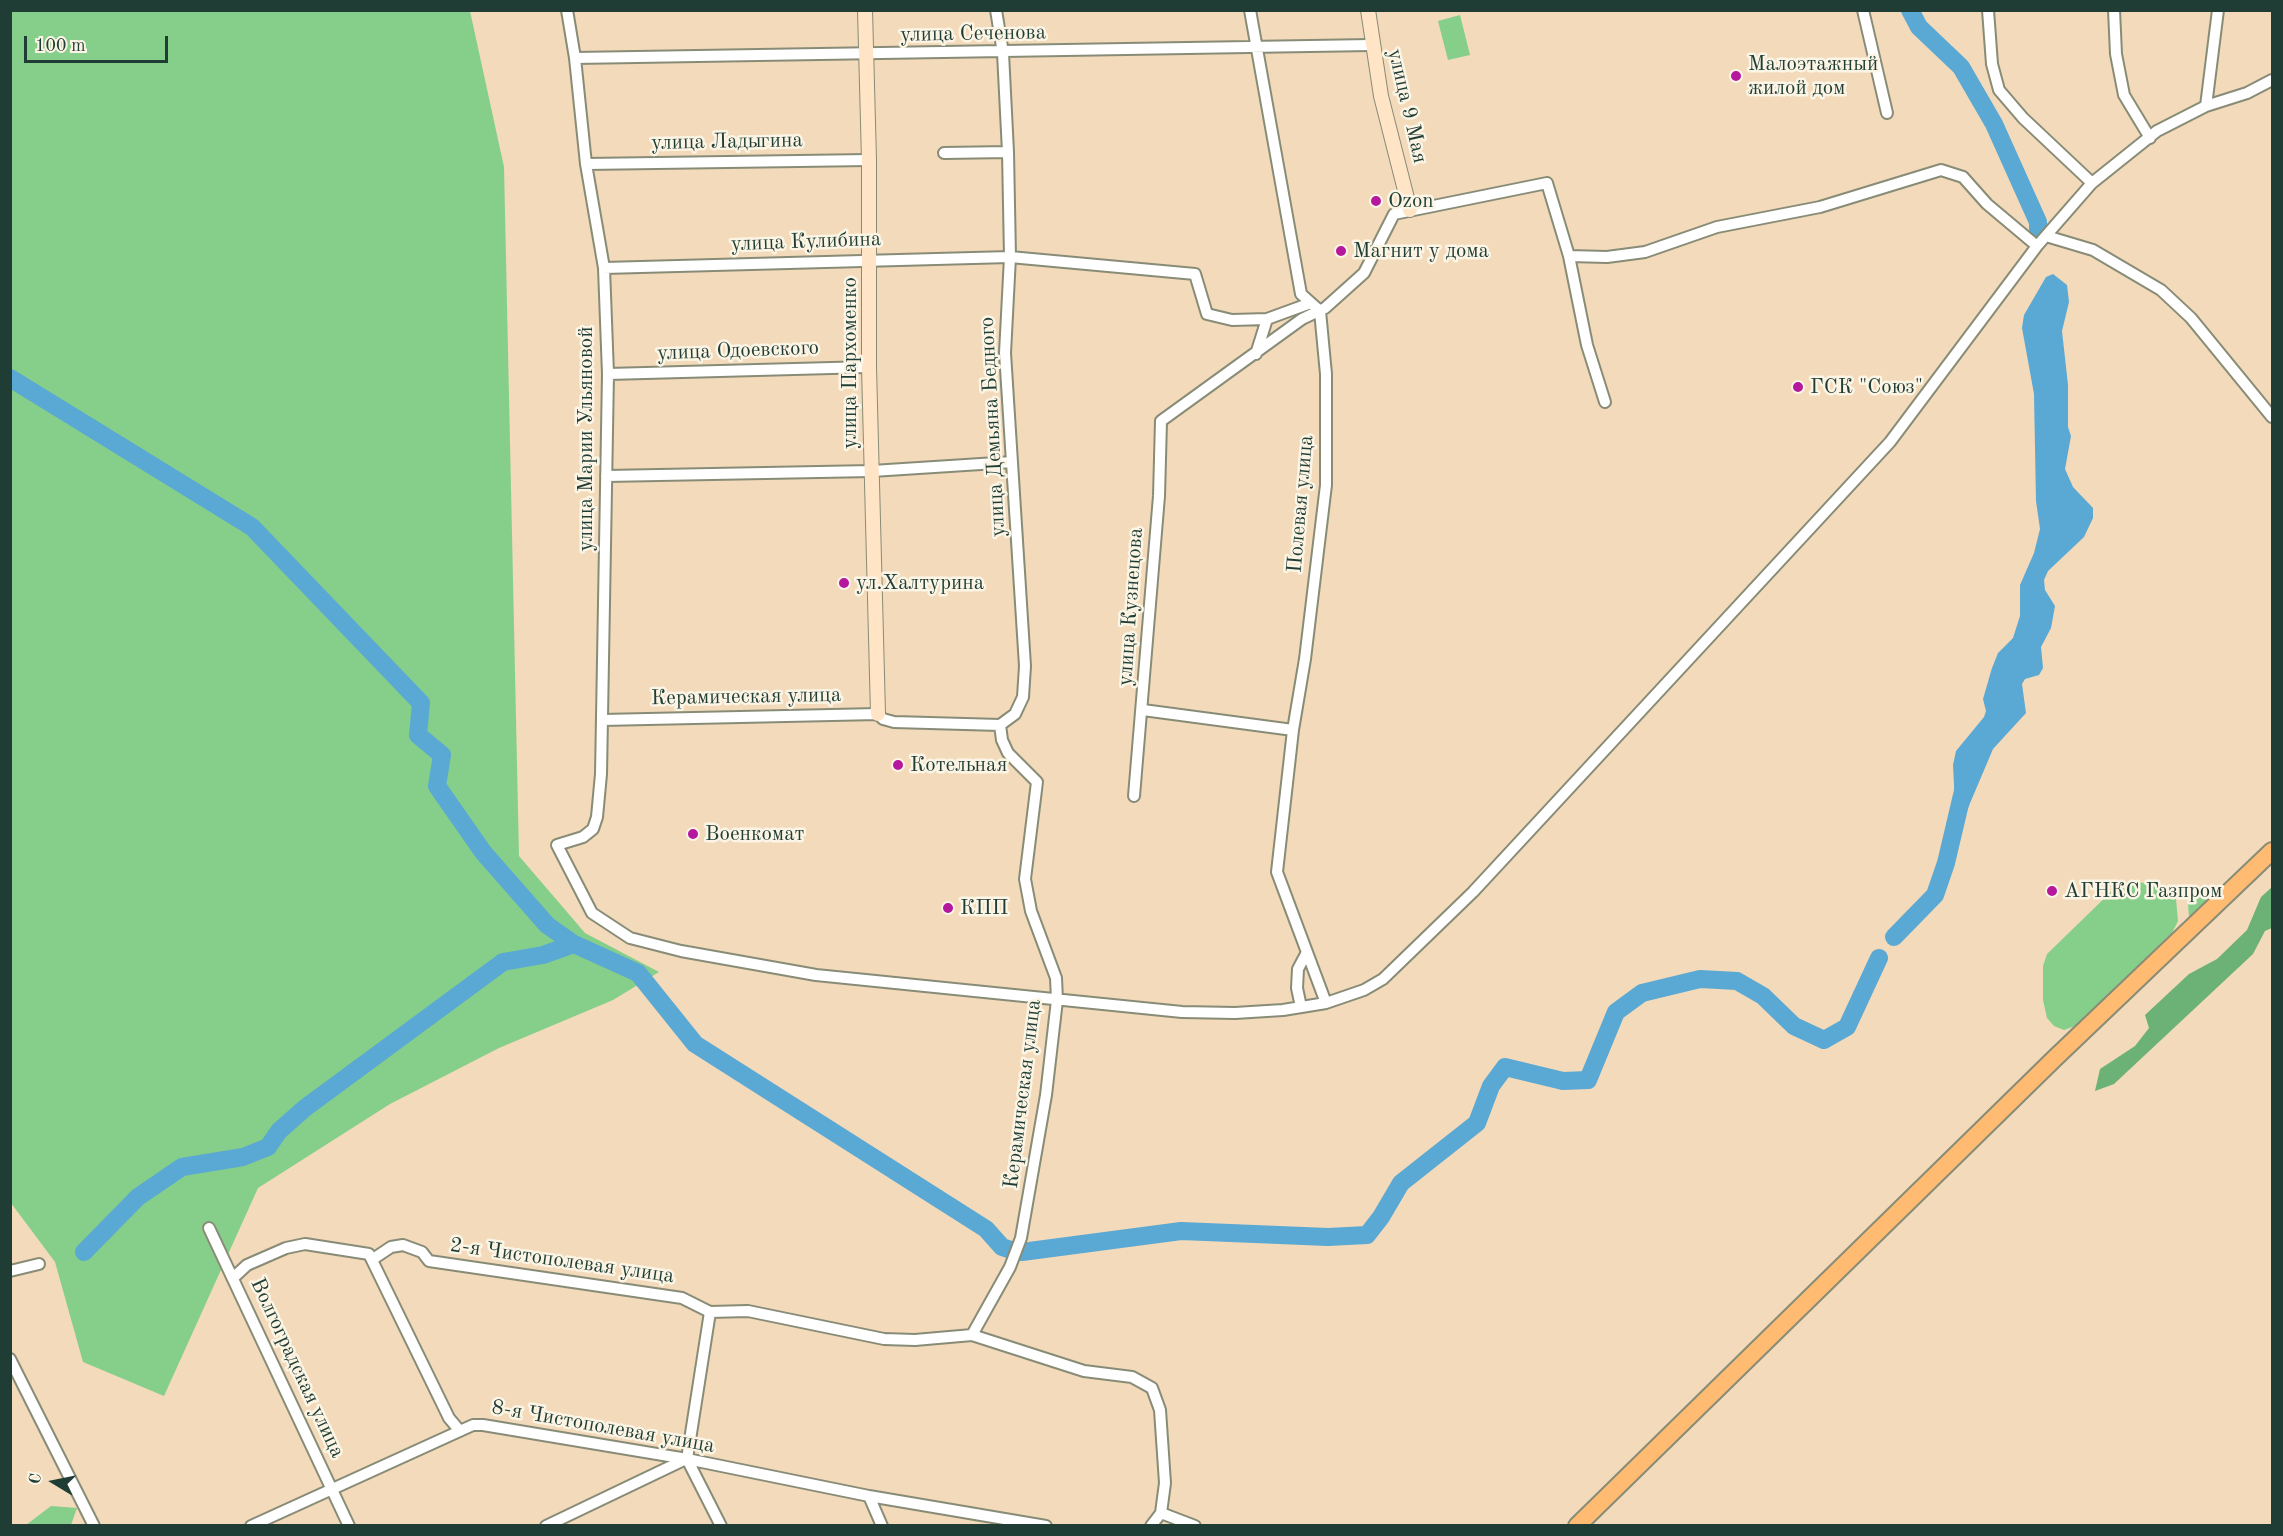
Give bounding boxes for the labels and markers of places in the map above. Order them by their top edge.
place label: Малоэтажный жилой дом [1748,51,1878,101]
marker: Малоэтажный жилой дом [1729,69,1743,83]
place label: Ozon [1388,188,1434,214]
marker: Ozon [1369,194,1383,208]
place label: Магнит у дома [1353,238,1489,264]
marker: Магнит у дома [1334,244,1348,258]
place label: ГСК "Союз" [1810,374,1923,400]
marker: ГСК "Союз" [1791,380,1805,394]
place label: ул.Халтурина [856,570,984,596]
marker: ул.Халтурина [837,576,851,590]
place label: Котельная [910,752,1007,778]
marker: Котельная [891,758,905,772]
place label: Военкомат [705,821,804,847]
marker: Военкомат [686,827,700,841]
place label: АГНКС Газпром [2064,878,2222,904]
marker: АГНКС Газпром [2045,884,2059,898]
place label: КПП [960,895,1008,921]
marker: КПП [941,901,955,915]

